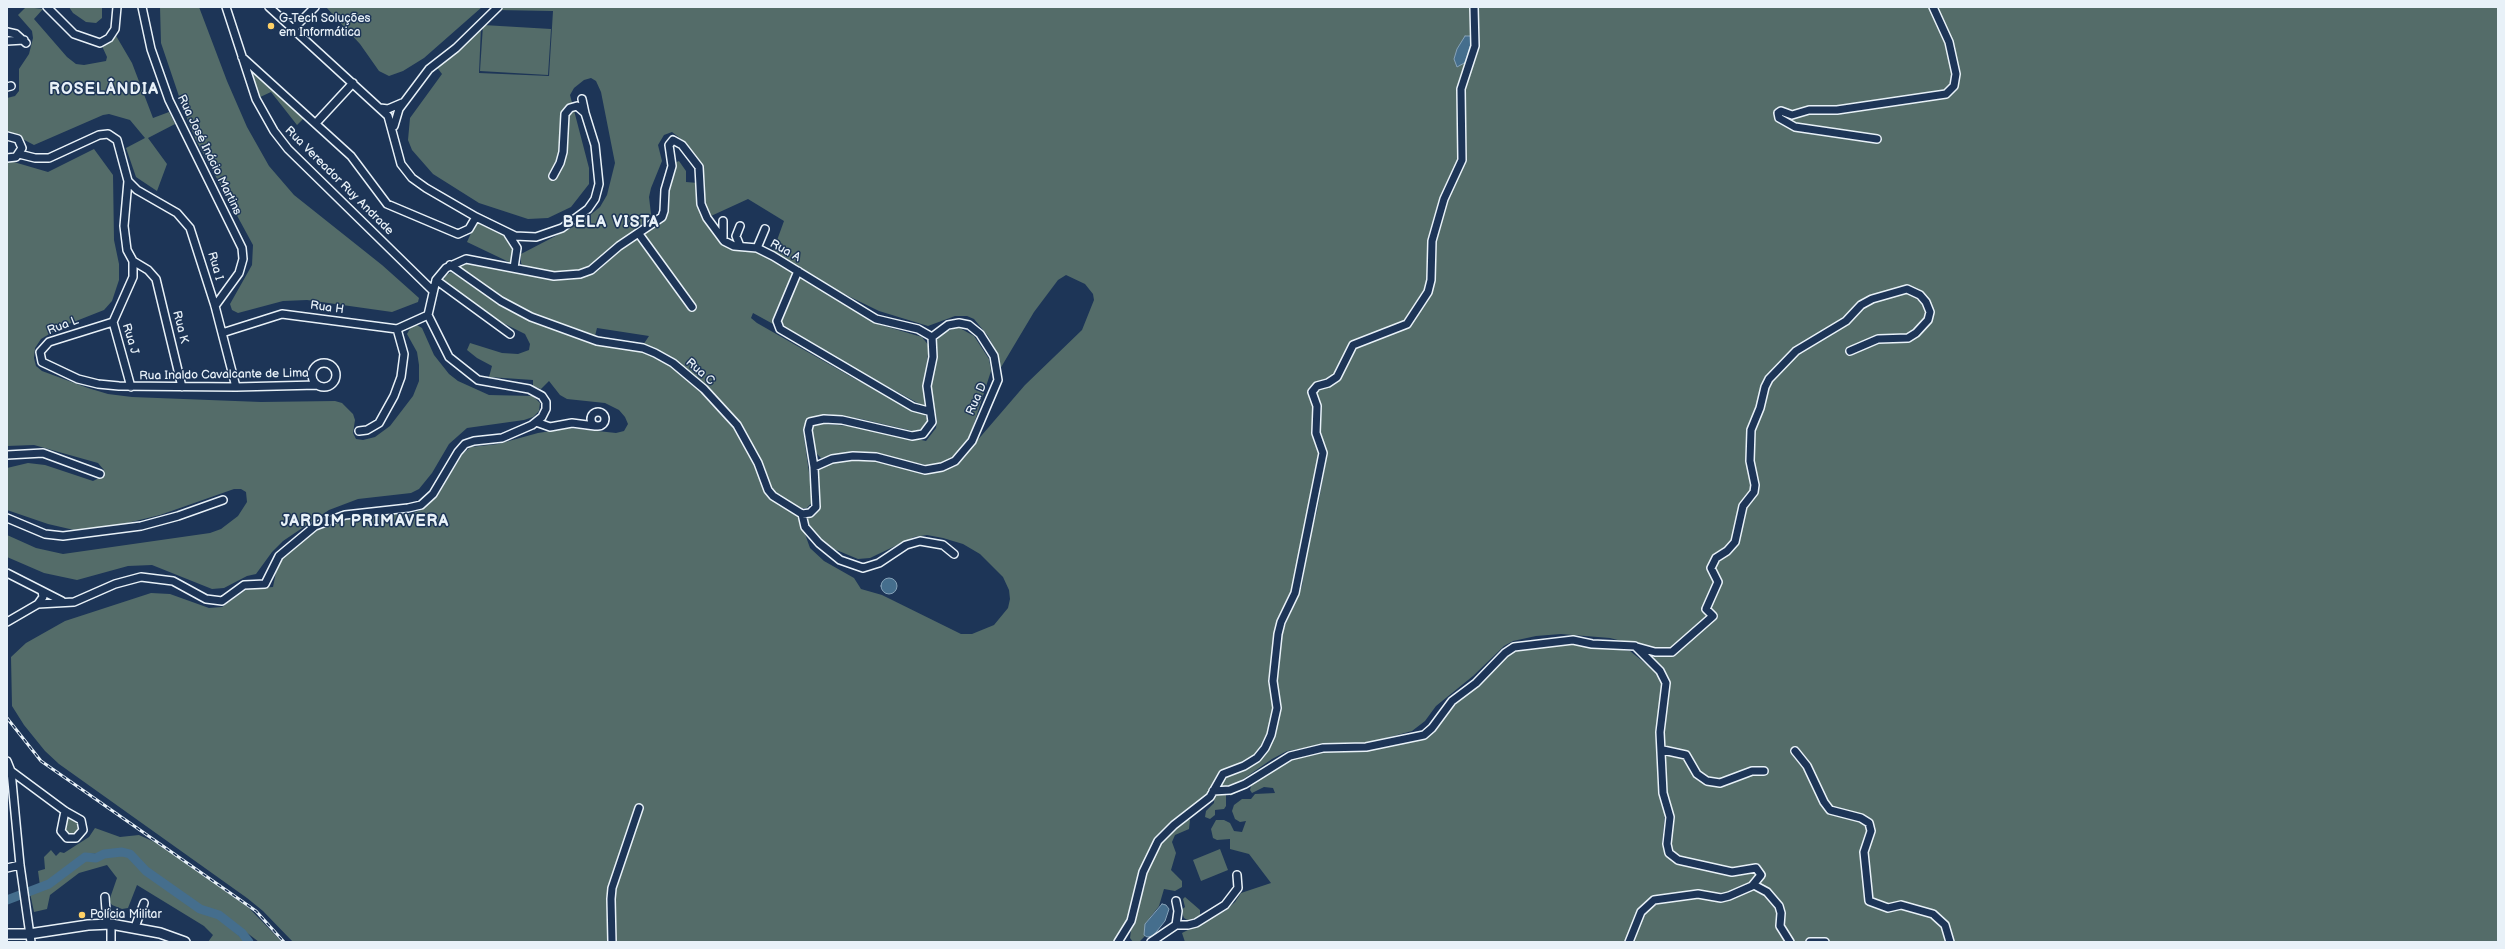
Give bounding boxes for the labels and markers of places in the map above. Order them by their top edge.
place label: G-Tech Soluções em Informática [279,12,370,40]
marker: G-Tech Soluções em Informática [266,21,276,31]
place label: Polícia Militar [90,908,162,922]
marker: Polícia Militar [77,910,87,920]

